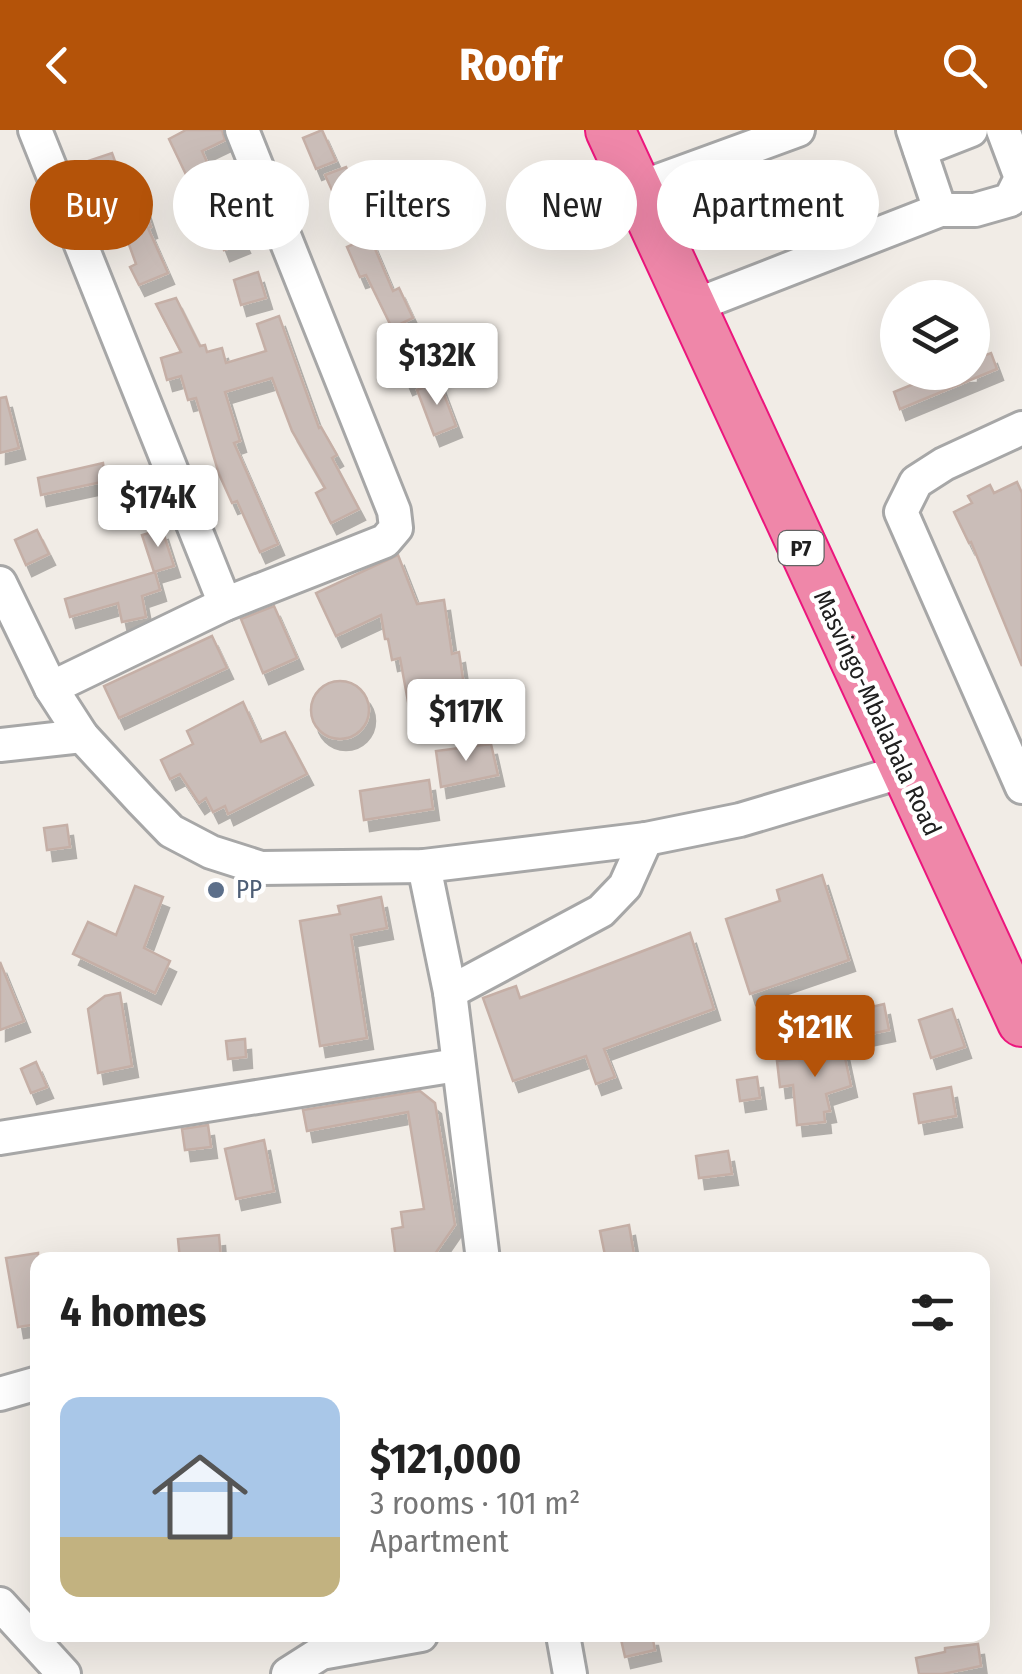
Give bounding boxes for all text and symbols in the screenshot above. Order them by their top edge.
icon: back [30,38,85,93]
text: Roofr [459,38,563,92]
icon: search [937,38,992,93]
chip: Buy [30,160,153,250]
chip: Rent [173,160,309,250]
chip: Filters [329,160,486,250]
chip: New [506,160,637,250]
chip: Apartment [657,160,879,250]
map controls [880,280,990,390]
button: layers [880,280,990,390]
pin: $132K [367,323,507,408]
text: $132K [399,336,475,374]
pin: $174K [88,465,228,550]
text: $174K [120,478,196,516]
road number: P7 [778,531,824,565]
street label: Masvingo-Mbalabala Road [807,585,947,841]
pin: $117K [396,679,536,764]
text: $117K [429,692,503,730]
place label: PP [236,875,262,905]
marker: PP [205,879,227,901]
pin: $121K [745,995,885,1080]
text: $121K [778,1008,852,1046]
icon: filters [905,1285,960,1340]
text: 4 homes [60,1287,207,1337]
text: $121,000 [370,1434,521,1484]
icon: home [140,1437,260,1557]
text: 3 rooms · 101 m² [370,1484,580,1522]
text: Apartment [370,1522,509,1560]

